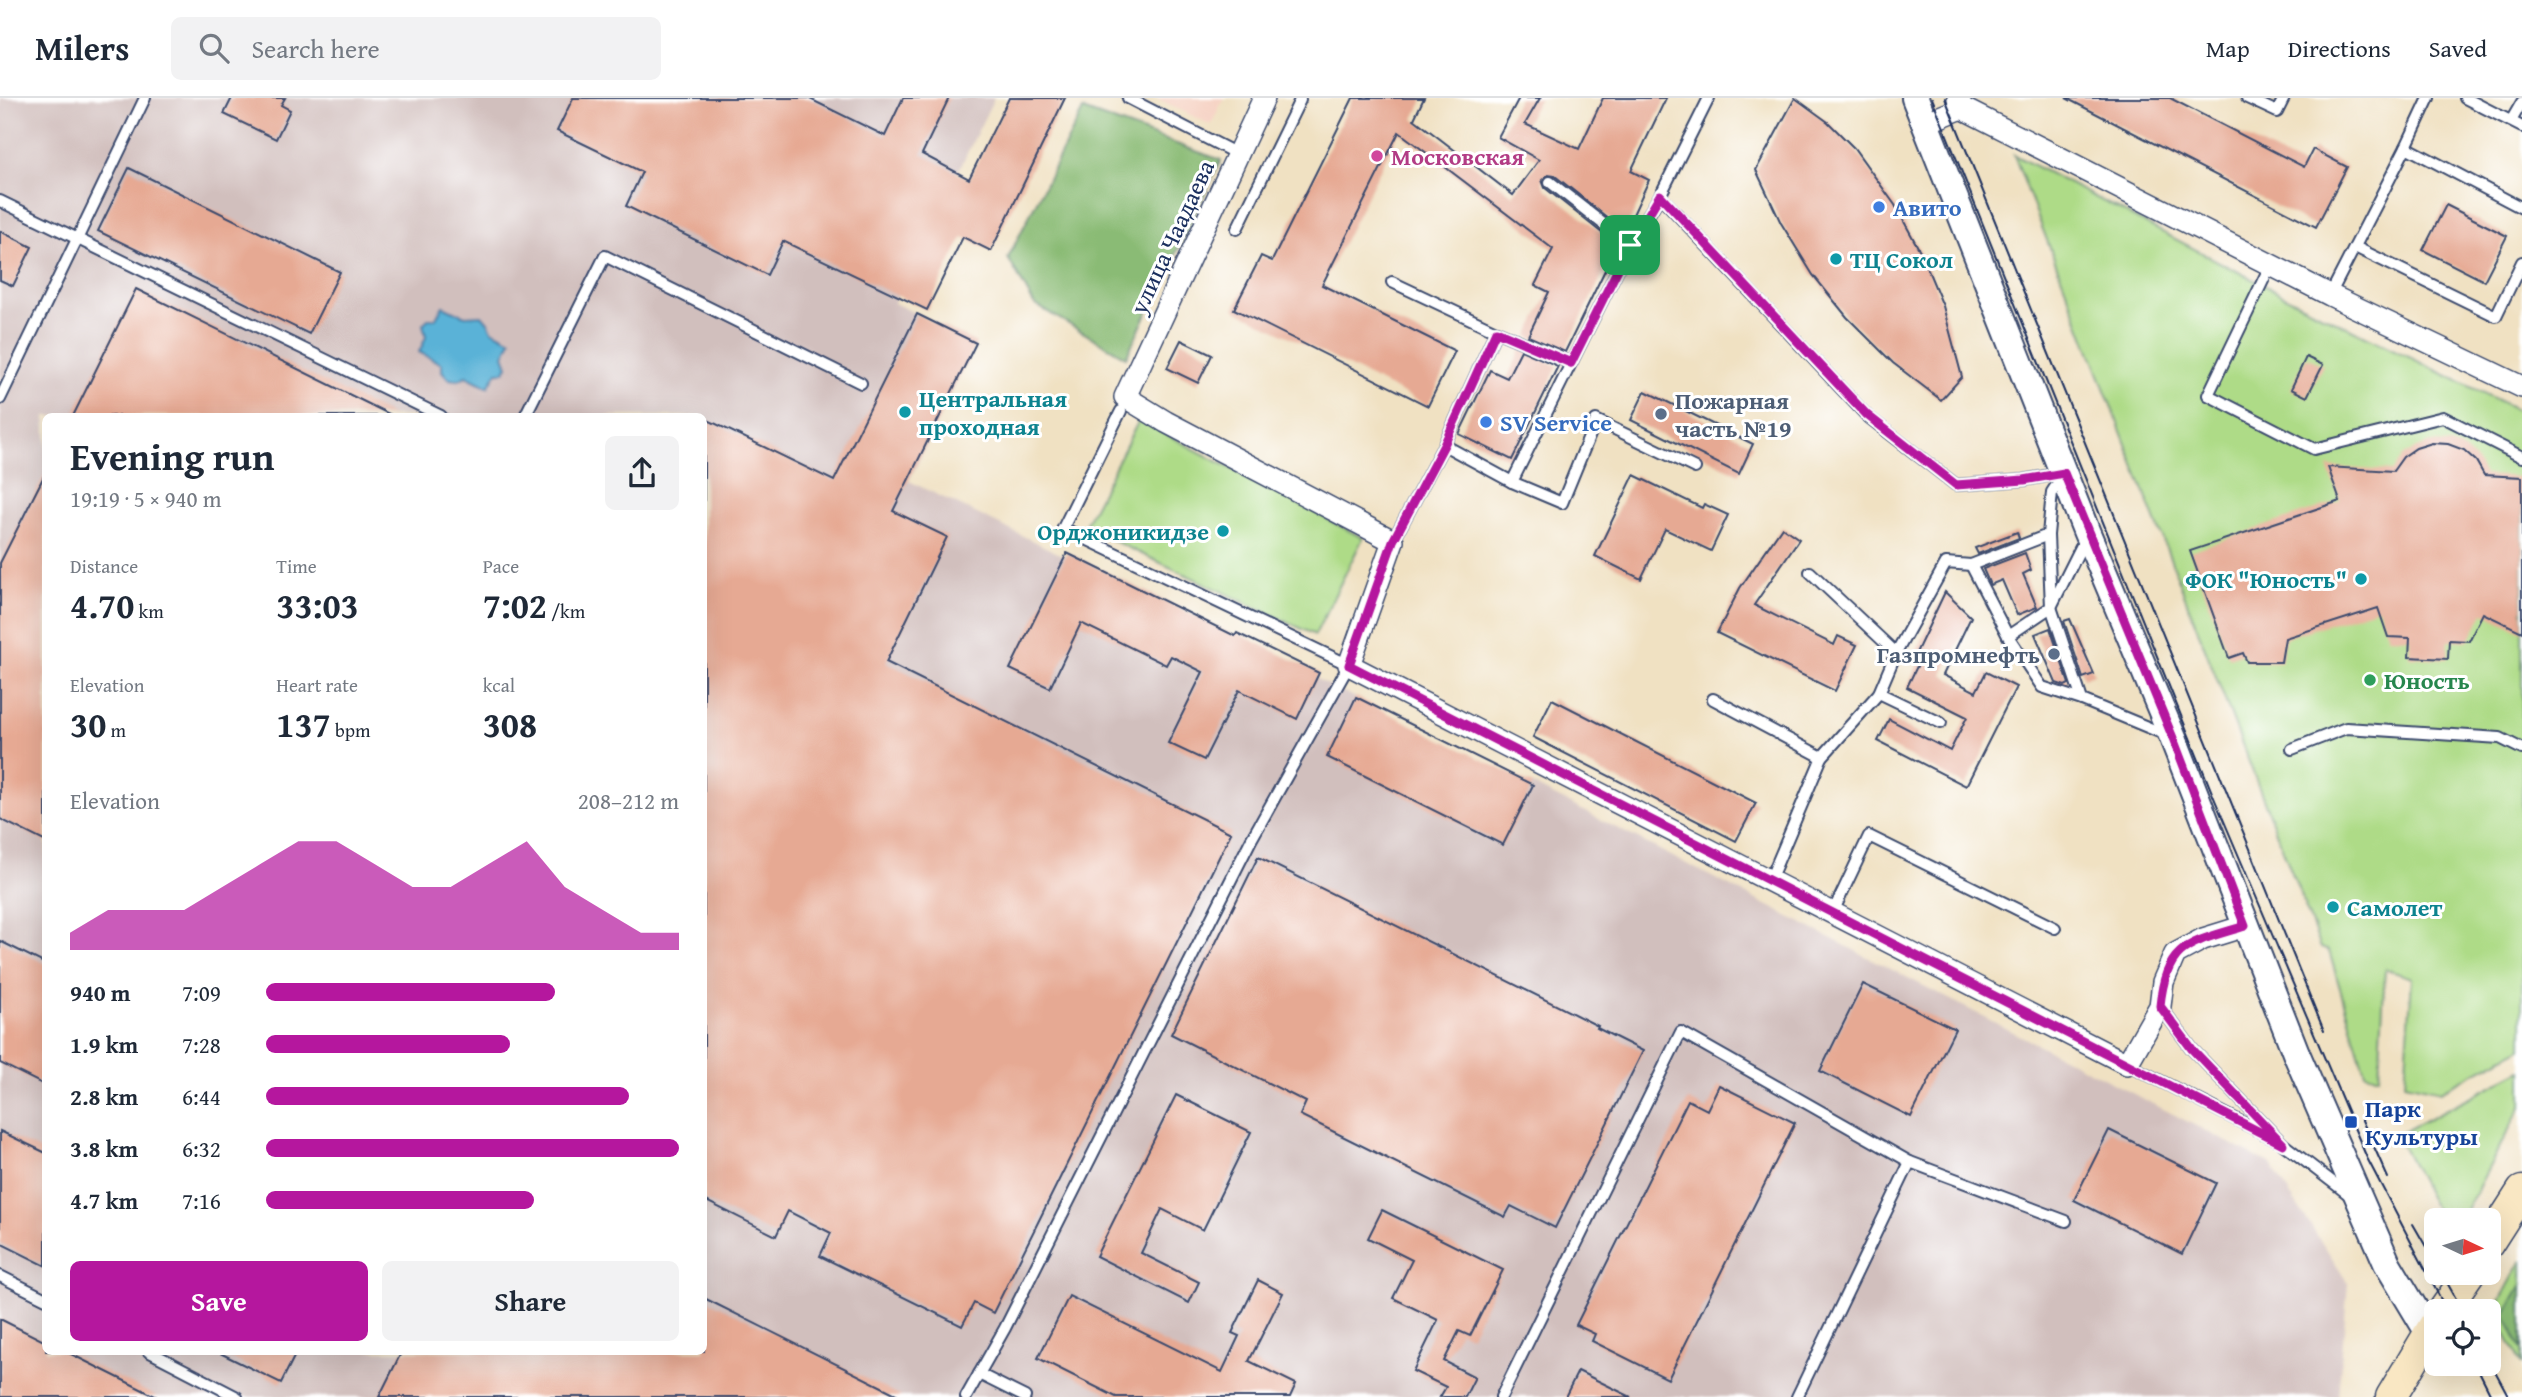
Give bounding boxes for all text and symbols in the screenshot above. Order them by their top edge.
search box [171,17,661,80]
text: Milers [35,24,129,72]
icon: search [195,29,233,67]
text: Search here [251,29,380,68]
text: Map [2206,31,2250,66]
text: Directions [2288,31,2391,66]
text: Saved [2429,31,2487,66]
place label: Московская [1391,139,1524,174]
marker: Московская [1369,148,1385,164]
street label: улица Чаадаева [1121,154,1223,321]
place label: Авито [1893,190,1962,225]
marker: Авито [1871,199,1887,215]
pin [1600,215,1660,275]
icon: arrive [1611,226,1649,264]
place label: ТЦ Сокол [1850,242,1953,277]
marker: ТЦ Сокол [1828,251,1844,267]
place label: Центральная проходная [919,381,1067,444]
place label: Пожарная часть №19 [1675,383,1791,446]
marker: Центральная проходная [897,404,913,420]
place label: SV Service [1500,405,1612,440]
marker: Пожарная часть №19 [1653,406,1669,422]
marker: SV Service [1478,414,1494,430]
text: Evening run [70,428,274,484]
button: share [605,436,679,510]
text: 19:19 · 5 × 940 m [70,482,222,515]
place label: Орджоникидзе [1037,514,1209,549]
marker: Орджоникидзе [1215,523,1231,539]
text: Distance [70,552,138,580]
text: Time [276,552,317,580]
text: Pace [483,552,519,580]
place label: ФОК "Юность" [2185,562,2347,597]
marker: ФОК "Юность" [2353,571,2369,587]
text: 4.70 [70,580,134,631]
text: 33:03 [276,580,359,631]
text: 7:02 [483,580,547,631]
text: km [134,597,164,625]
text: /km [547,597,585,625]
place label: Газпромнефть [1877,637,2040,672]
marker: Газпромнефть [2046,646,2062,662]
place label: Юность [2384,663,2470,698]
text: Elevation [70,671,144,699]
text: Heart rate [276,671,358,699]
text: kcal [483,671,515,699]
marker: Юность [2362,672,2378,688]
text: 30 [70,699,106,750]
text: 137 [276,699,331,750]
text: 308 [483,699,537,750]
text: m [106,716,126,744]
text: bpm [331,716,371,744]
text: Elevation [70,784,160,817]
text: 208–212 m [578,784,679,817]
place label: Самолет [2347,890,2443,925]
marker: Самолет [2325,899,2341,915]
text: 940 m [70,976,131,1009]
text: 7:09 [182,976,221,1009]
text: 1.9 km [70,1028,138,1061]
text: 7:28 [182,1028,221,1061]
text: 2.8 km [70,1080,138,1113]
text: 6:44 [182,1080,221,1113]
place label: Парк Культуры [2365,1091,2478,1154]
marker: Парк Культуры [2343,1114,2359,1130]
text: 3.8 km [70,1132,138,1165]
text: 6:32 [182,1132,221,1165]
text: 4.7 km [70,1184,138,1217]
text: 7:16 [182,1184,221,1217]
north arrow [2424,1208,2501,1284]
map controls [2424,1208,2501,1376]
button: Save [70,1261,368,1341]
button: Share [382,1261,679,1341]
button: locate [2424,1299,2501,1376]

